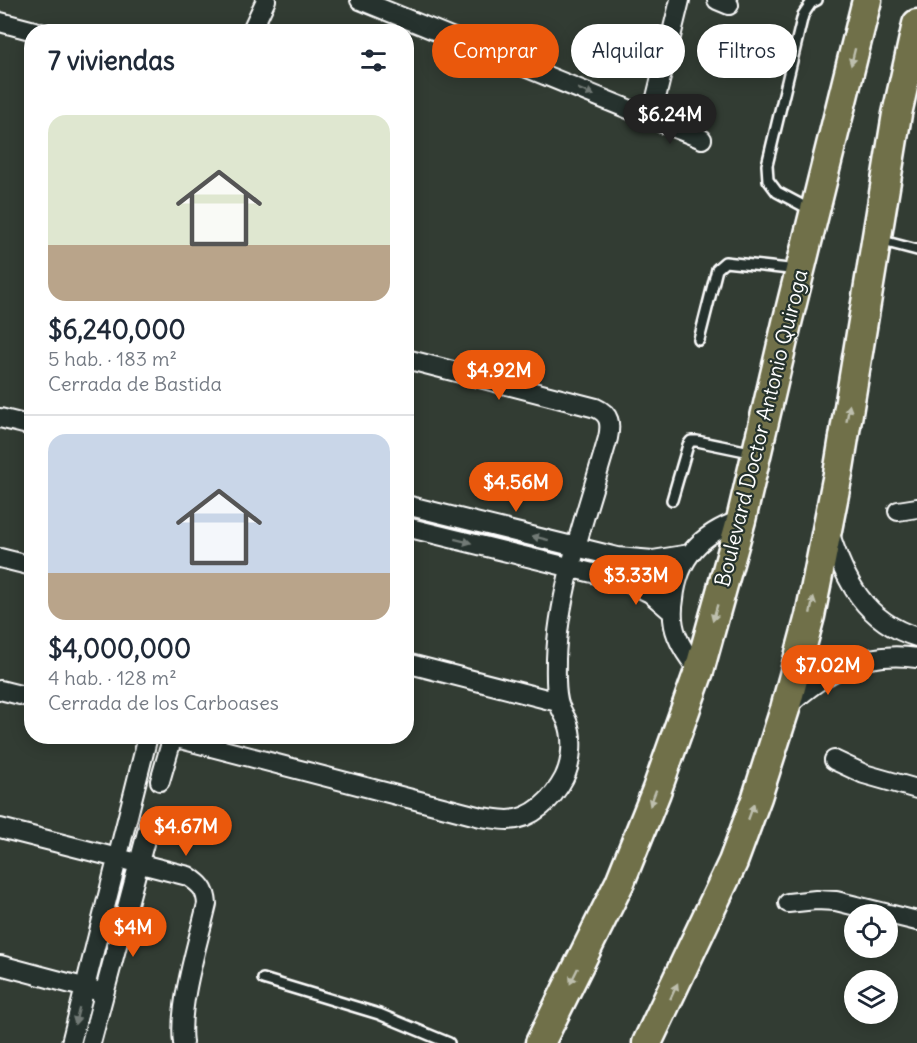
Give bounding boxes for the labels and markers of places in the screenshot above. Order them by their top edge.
pin: $6.24M [621,94,719,145]
pin: $4.92M [450,350,548,401]
pin: $4.56M [467,462,565,513]
pin: $3.33M [587,555,685,606]
pin: $7.02M [779,645,877,696]
pin: $4.67M [137,806,235,857]
pin: $4M [104,907,162,958]

